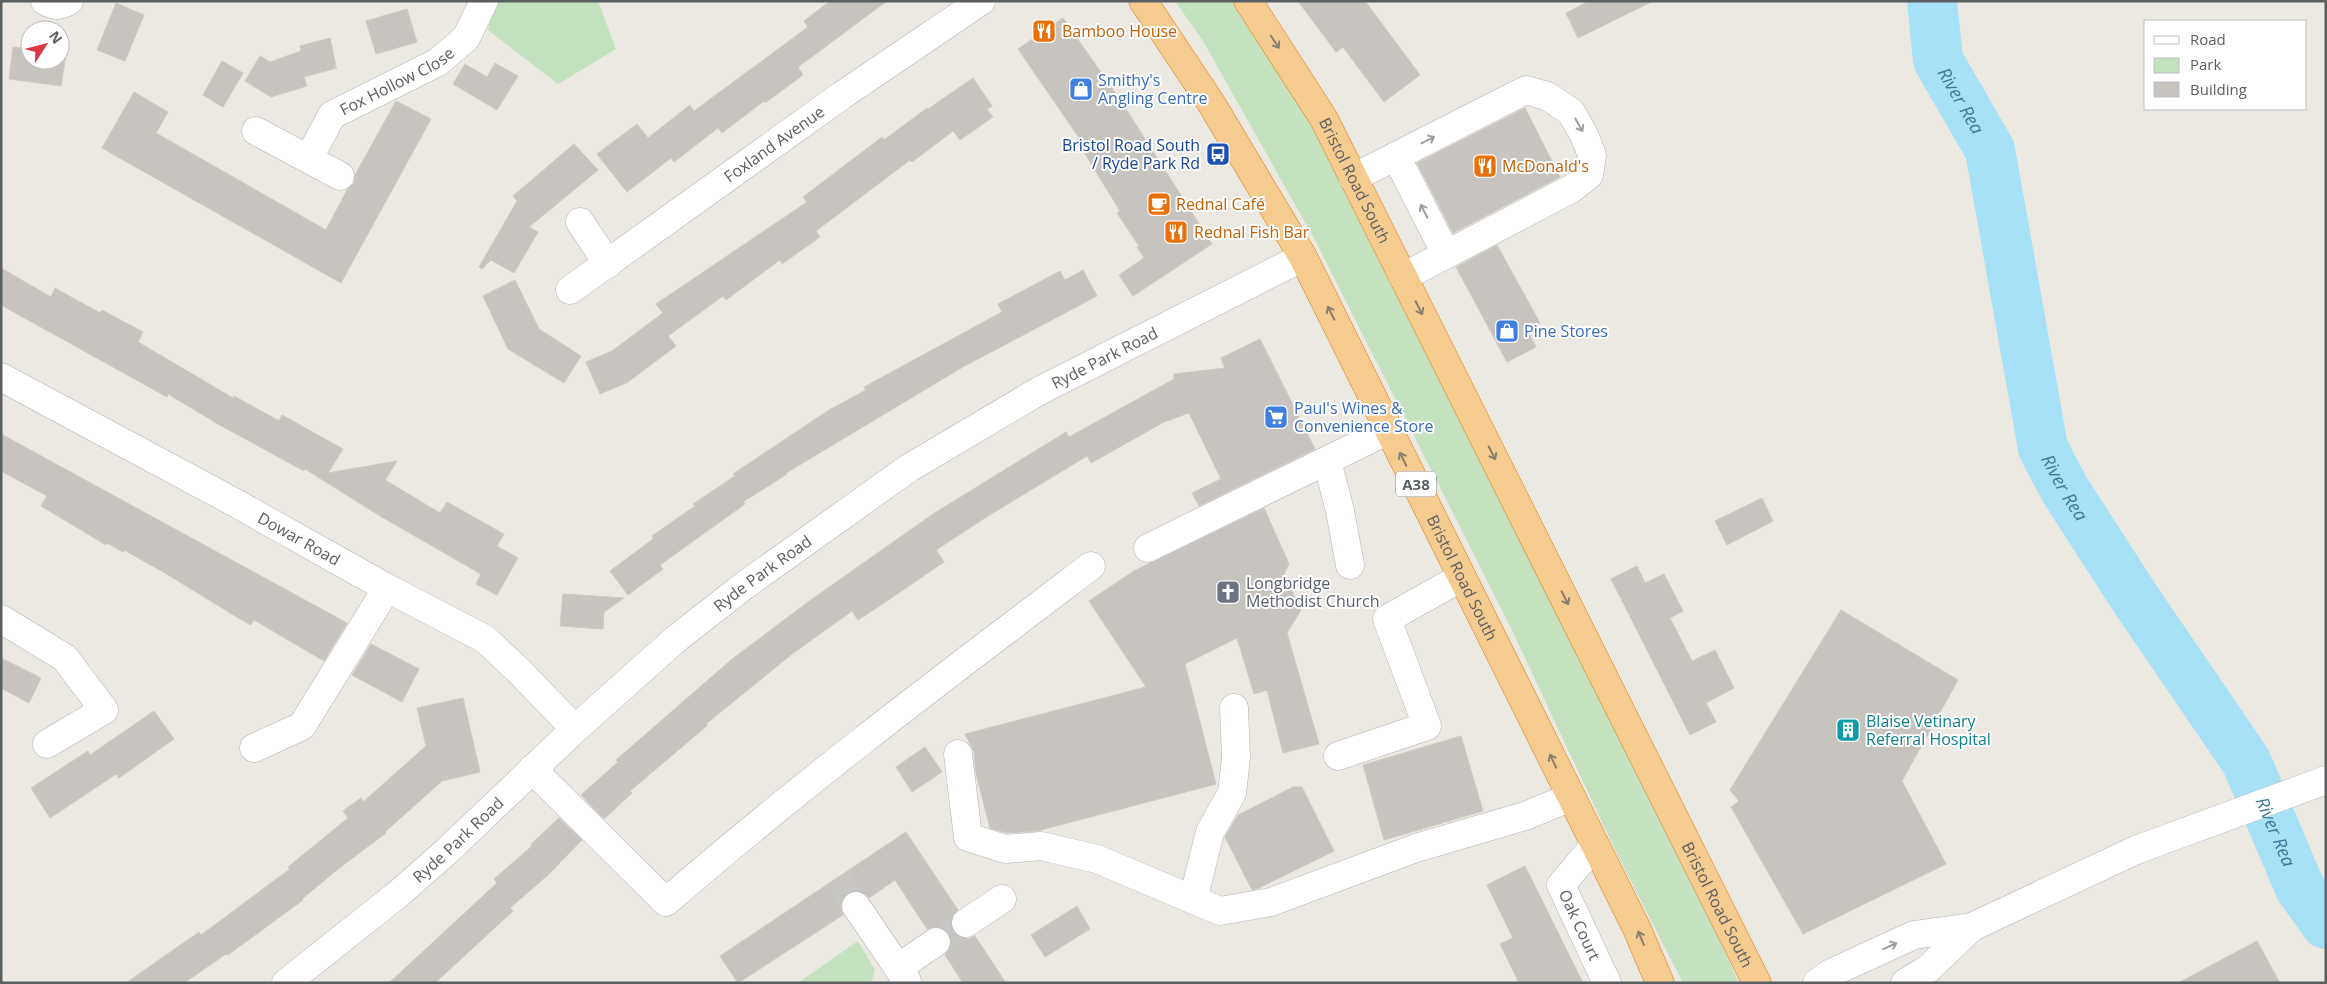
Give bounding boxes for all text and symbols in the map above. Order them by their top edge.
restaurant icon: Bamboo House [1031,18,1057,44]
north arrow [20,20,70,70]
place label: Bamboo House [1062,20,1177,42]
legend [2144,20,2307,110]
text: N [45,27,67,47]
text: Road [2190,29,2226,49]
one-way arrow [1270,35,1280,49]
street label: Fox Hollow Close [336,42,459,120]
text: Park [2190,54,2221,74]
water label: River Rea [1933,63,1990,138]
place label: Smithy's Angling Centre [1098,69,1207,109]
shop icon: Smithy's Angling Centre [1068,76,1094,102]
text: Building [2190,79,2247,99]
street label: Foxland Avenue [719,100,829,187]
street label: Bristol Road South [1314,114,1396,247]
one-way arrow [1574,118,1584,132]
place label: Bristol Road South / Ryde Park Rd [1062,134,1200,174]
one-way arrow [1420,135,1435,144]
bus stop icon: Bristol Road South / Ryde Park Rd [1205,141,1231,167]
restaurant icon: McDonald's [1472,153,1498,179]
place label: McDonald's [1502,155,1589,177]
cafe icon: Rednal Café [1146,191,1172,217]
place label: Rednal Café [1176,193,1265,215]
one-way arrow [1419,204,1428,219]
restaurant icon: Rednal Fish Bar [1163,219,1189,245]
place label: Rednal Fish Bar [1194,221,1310,243]
one-way arrow [1415,300,1424,315]
one-way arrow [1326,306,1335,321]
shop icon: Pine Stores [1494,318,1520,344]
place label: Pine Stores [1524,320,1608,342]
street label: Ryde Park Road [1048,322,1161,394]
place label: Paul's Wines & Convenience Store [1294,397,1434,437]
supermarket icon: Paul's Wines & Convenience Store [1263,404,1289,430]
one-way arrow [1488,445,1497,460]
water label: River Rea [2036,450,2094,525]
one-way arrow [1398,451,1408,466]
road number: A38 [1396,472,1436,496]
street label: Dowar Road [254,507,344,571]
street label: Bristol Road South [1422,511,1503,644]
street label: Ryde Park Road [709,530,816,617]
place label: Longbridge Methodist Church [1246,572,1380,612]
church icon: Longbridge Methodist Church [1215,579,1241,605]
one-way arrow [1561,590,1570,605]
place label: Blaise Vetinary Referral Hospital [1866,710,1991,750]
building icon: Blaise Vetinary Referral Hospital [1835,717,1861,743]
one-way arrow [1548,754,1557,769]
street label: Ryde Park Road [408,792,508,887]
water label: River Rea [2251,793,2301,870]
street label: Bristol Road South [1677,838,1758,971]
street label: Oak Court [1554,886,1606,964]
one-way arrow [1635,931,1645,946]
one-way arrow [1882,941,1897,951]

